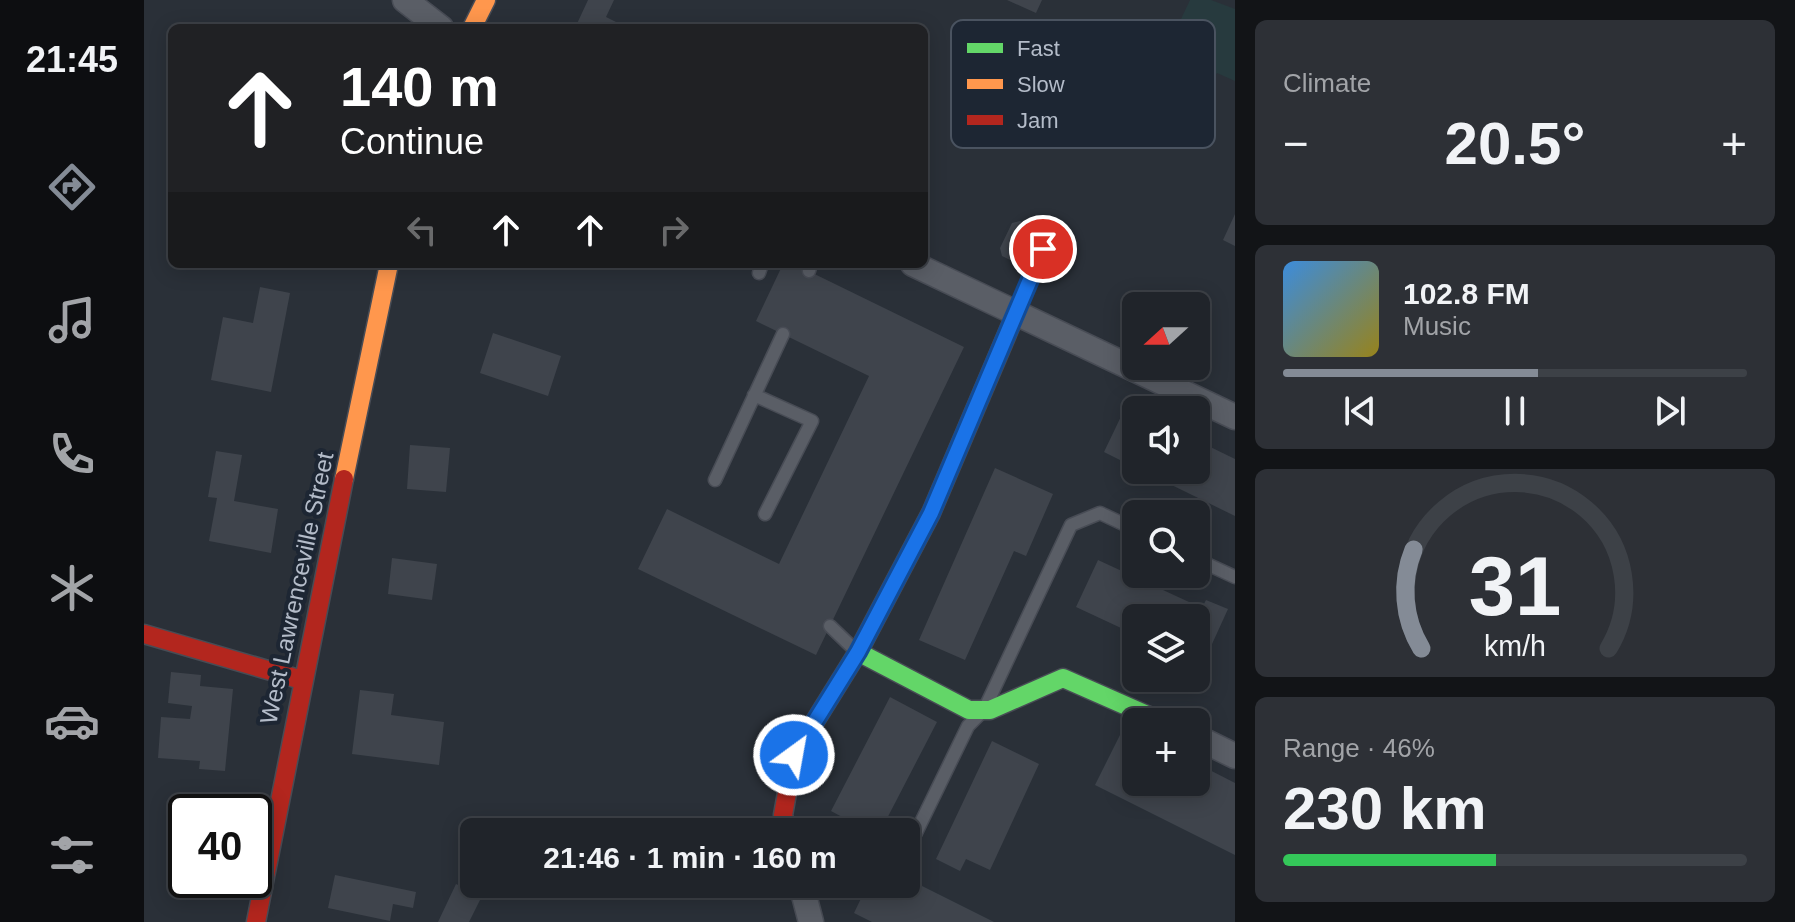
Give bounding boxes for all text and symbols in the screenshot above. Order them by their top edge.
legend [951,20,1215,148]
text: Fast [1017,36,1060,61]
text: 21:45 [26,39,118,80]
text: 140 m [340,55,499,118]
icon: ahead [208,56,312,160]
text: Climate [1283,68,1371,98]
text: Slow [1017,72,1065,97]
text: Jam [1017,108,1059,133]
text: 20.5° [1445,110,1585,177]
text: − [1283,119,1309,168]
text: + [1721,119,1747,168]
text: Continue [340,121,484,162]
icon: directions [44,159,100,215]
icon: left [400,208,444,252]
icon: ahead [484,208,528,252]
icon: ahead [568,208,612,252]
icon: right [652,208,696,252]
pin [1009,215,1077,283]
icon: arrive [1021,227,1065,271]
text: 102.8 FM [1403,277,1530,310]
icon: music [44,292,100,348]
north arrow [1122,292,1210,380]
map controls [1122,292,1210,796]
text: Music [1403,311,1471,341]
icon: previous [1338,389,1382,433]
icon: pause [1493,389,1537,433]
icon: next [1648,389,1692,433]
button: sound [1122,396,1210,484]
icon: phone [44,426,100,482]
street label: West Lawrenceville Street [255,449,339,726]
button: search [1122,500,1210,588]
text: 31 [1469,540,1561,633]
icon: climate [44,560,100,616]
button: layers [1122,604,1210,692]
text: km/h [1484,631,1546,663]
icon: car [44,693,100,749]
button: + [1122,708,1210,796]
position arrow [752,713,836,797]
text: Range · 46% [1283,733,1435,763]
text: 230 km [1283,775,1487,842]
speed limit sign: 40 [168,794,272,898]
icon: filters [44,827,100,883]
text: 21:46 · 1 min · 160 m [543,841,837,874]

